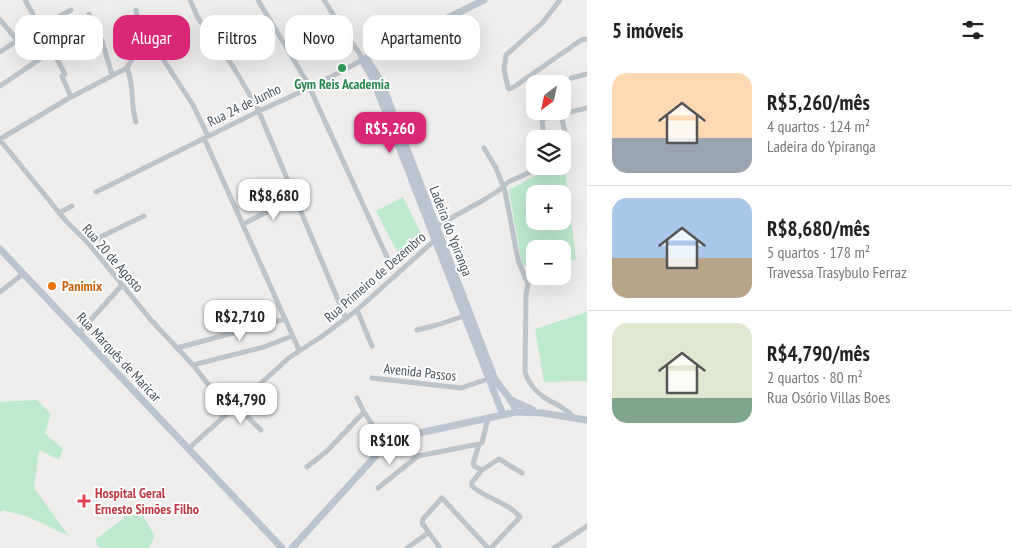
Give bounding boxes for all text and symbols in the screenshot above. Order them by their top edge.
chip: Comprar [15,15,103,60]
chip: Alugar [113,15,190,60]
chip: Filtros [200,15,275,60]
chip: Novo [285,15,353,60]
chip: Apartamento [363,15,480,60]
icon: filters [959,16,987,44]
text: 5 imóveis [612,17,683,44]
marker: Gym Reis Academia [336,62,348,74]
place label: Gym Reis Academia [294,75,390,93]
north arrow [526,75,571,120]
map controls [526,75,571,285]
street label: Rua 24 de Junho [204,79,284,131]
text: R$5,260/mês [767,89,870,116]
icon: home [652,93,712,153]
pin: R$5,260 [344,112,436,154]
text: 4 quartos · 124 m² [767,116,870,136]
text: R$5,260 [365,118,415,138]
button: layers [526,130,571,175]
text: Ladeira do Ypiranga [767,136,876,156]
pin: R$8,680 [228,178,320,221]
street label: Ladeira do Ypiranga [426,183,476,279]
text: R$8,680 [249,185,299,205]
button: + [526,185,571,230]
text: R$8,680/mês [767,215,870,242]
icon: home [652,218,712,278]
street label: Rua 20 de Agosto [79,220,147,296]
street label: Rua Primeiro de Dezembro [321,228,429,326]
button: − [526,240,571,285]
text: 5 quartos · 178 m² [767,242,870,262]
text: Travessa Trasybulo Ferraz [767,262,907,282]
place label: Panimix [62,277,103,295]
marker: Panimix [46,280,58,292]
pin: R$2,710 [194,300,286,342]
text: R$2,710 [215,306,265,326]
street label: Rua Marquês de Maricar [73,308,165,406]
text: R$4,790/mês [767,340,870,367]
icon: home [652,343,712,403]
street label: Avenida Passos [383,359,458,385]
text: 2 quartos · 80 m² [767,367,863,387]
pin: R$4,790 [195,382,287,425]
text: Rua Osório Villas Boes [767,387,890,407]
text: R$4,790 [216,389,266,409]
pin: R$10K [355,424,425,466]
text: R$10K [370,430,410,450]
place label: Hospital Geral Ernesto Simões Filho [95,484,199,518]
marker: Hospital Geral Ernesto Simões Filho [77,494,91,508]

